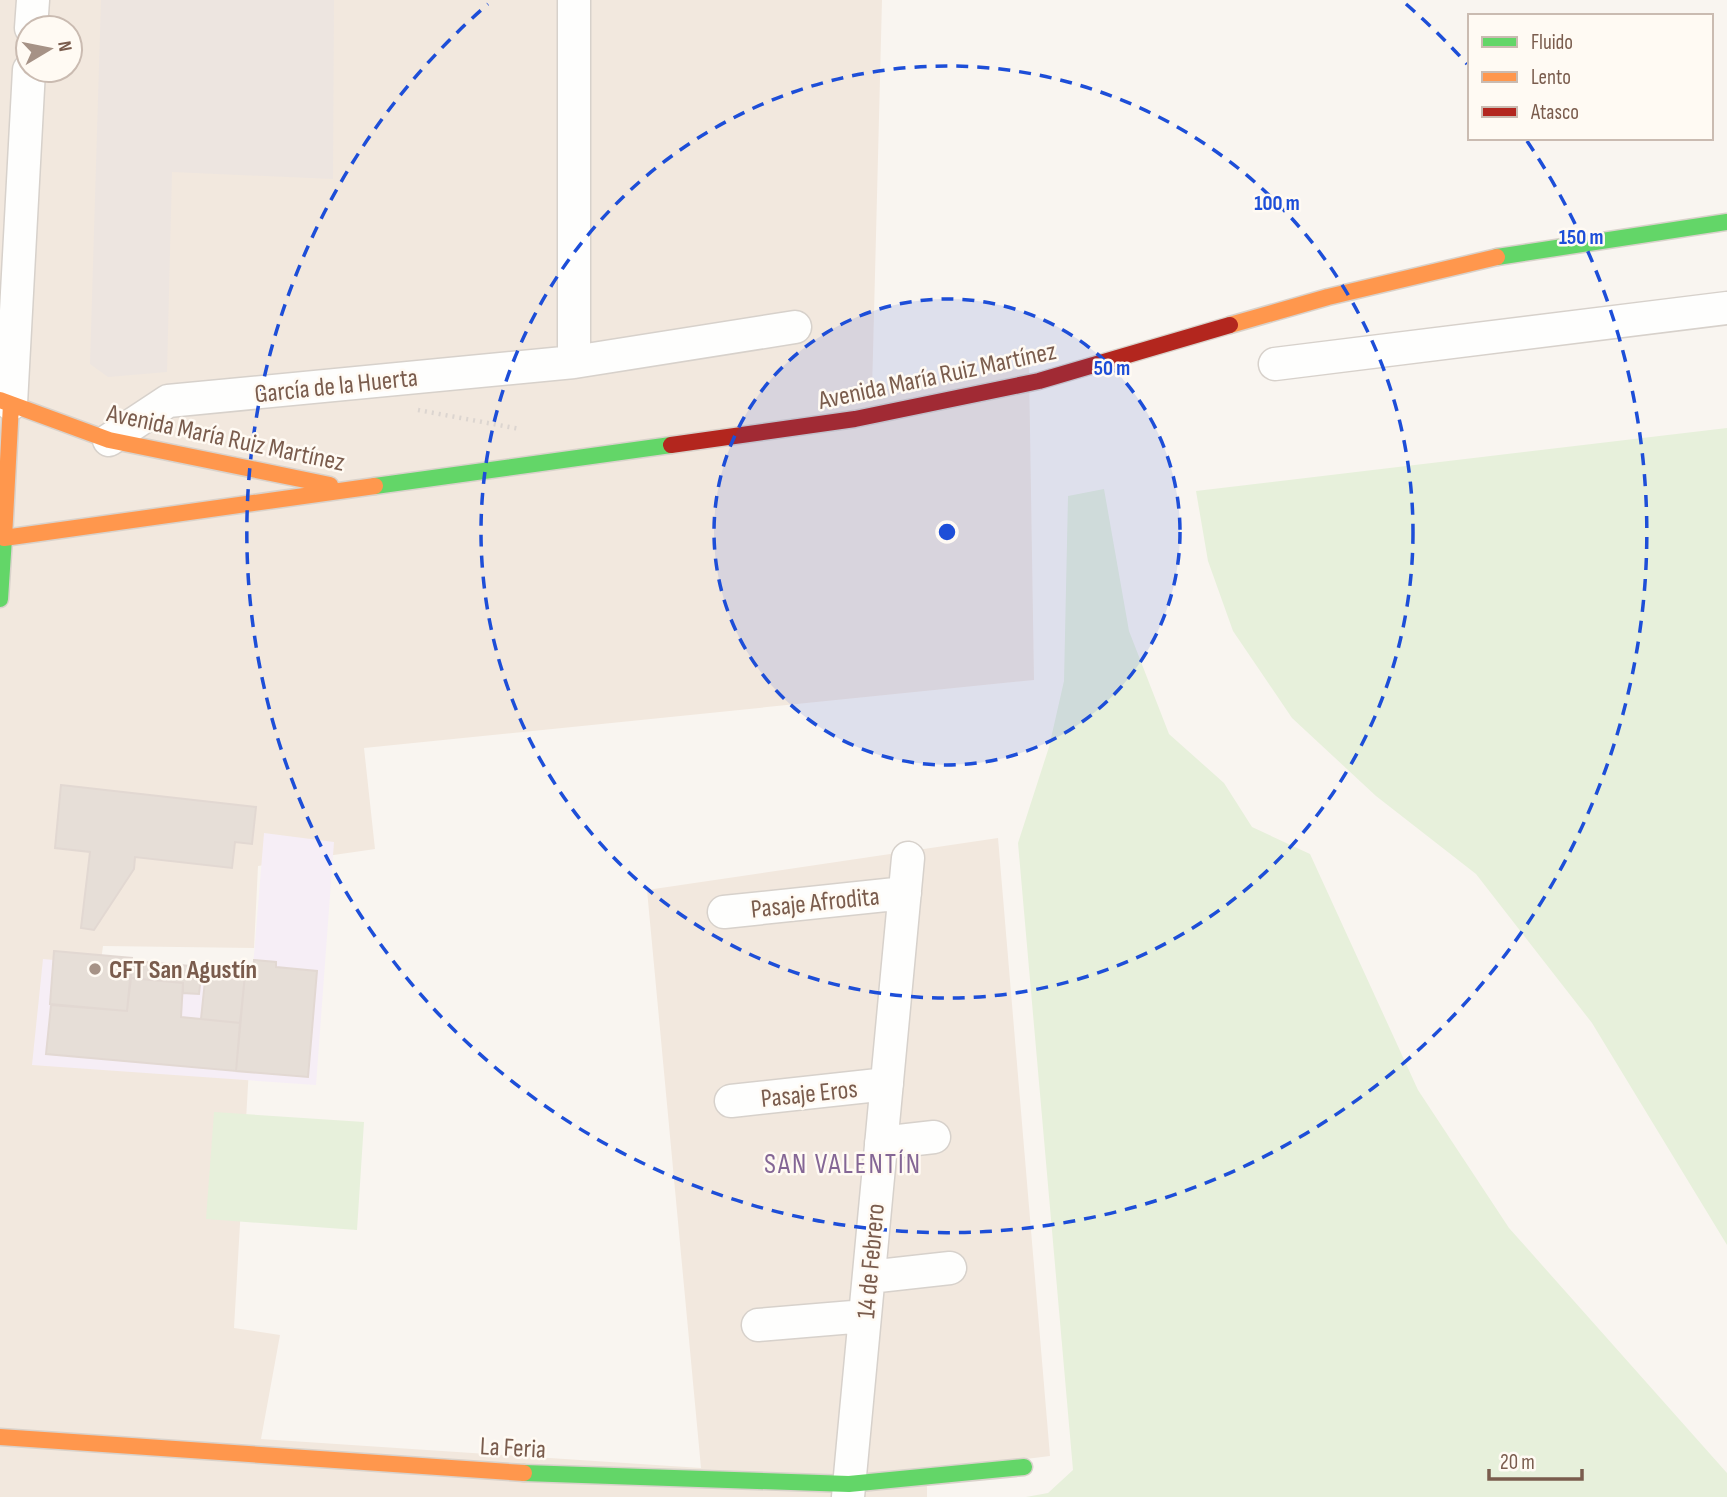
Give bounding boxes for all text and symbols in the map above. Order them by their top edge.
north arrow [14,14,84,84]
legend [1468,14,1713,140]
text: Fluido [1531,30,1573,55]
text: N [52,39,76,53]
text: Lento [1531,65,1571,90]
text: Atasco [1530,100,1579,125]
text: 100 m [1254,191,1300,216]
text: 150 m [1559,225,1603,250]
street label: Avenida María Ruiz Martínez [815,336,1059,417]
text: 50 m [1094,356,1130,381]
street label: García de la Huerta [253,363,419,410]
street label: Avenida María Ruiz Martínez [103,398,347,479]
centre of rings [935,520,959,544]
street label: Pasaje Afrodita [749,881,881,926]
place label: CFT San Agustín [109,955,257,986]
marker: CFT San Agustín [87,961,103,977]
street label: Pasaje Eros [759,1074,859,1115]
district label: SAN VALENTÍN [764,1148,922,1181]
street label: 14 de Febrero [851,1202,892,1320]
street label: La Feria [479,1431,547,1466]
scale bar [1489,1438,1582,1482]
text: 20 m [1500,1450,1535,1475]

